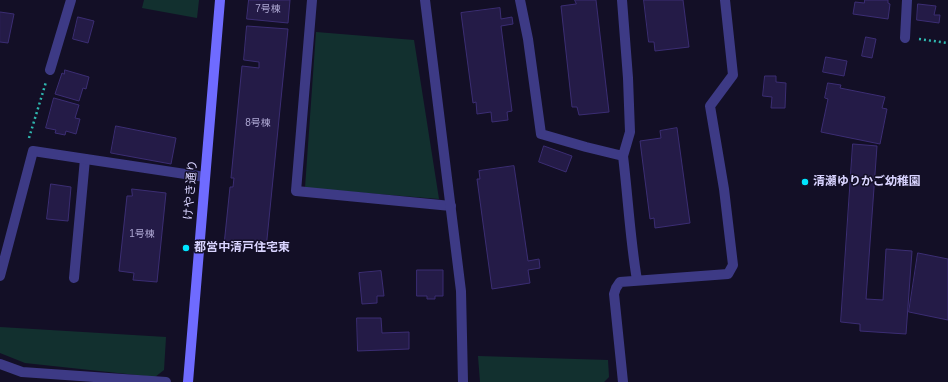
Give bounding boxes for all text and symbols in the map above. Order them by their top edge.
house number: 7号棟 [255,3,281,15]
house number: 8号棟 [245,117,271,129]
street label: けやき通り [181,159,201,221]
place label: 清瀬ゆりかご幼稚園 [813,175,921,189]
marker: 清瀬ゆりかご幼稚園 [800,177,810,187]
house number: 1号棟 [129,228,155,240]
place label: 都営中清戸住宅東 [194,241,290,255]
marker: 都営中清戸住宅東 [181,243,191,253]

